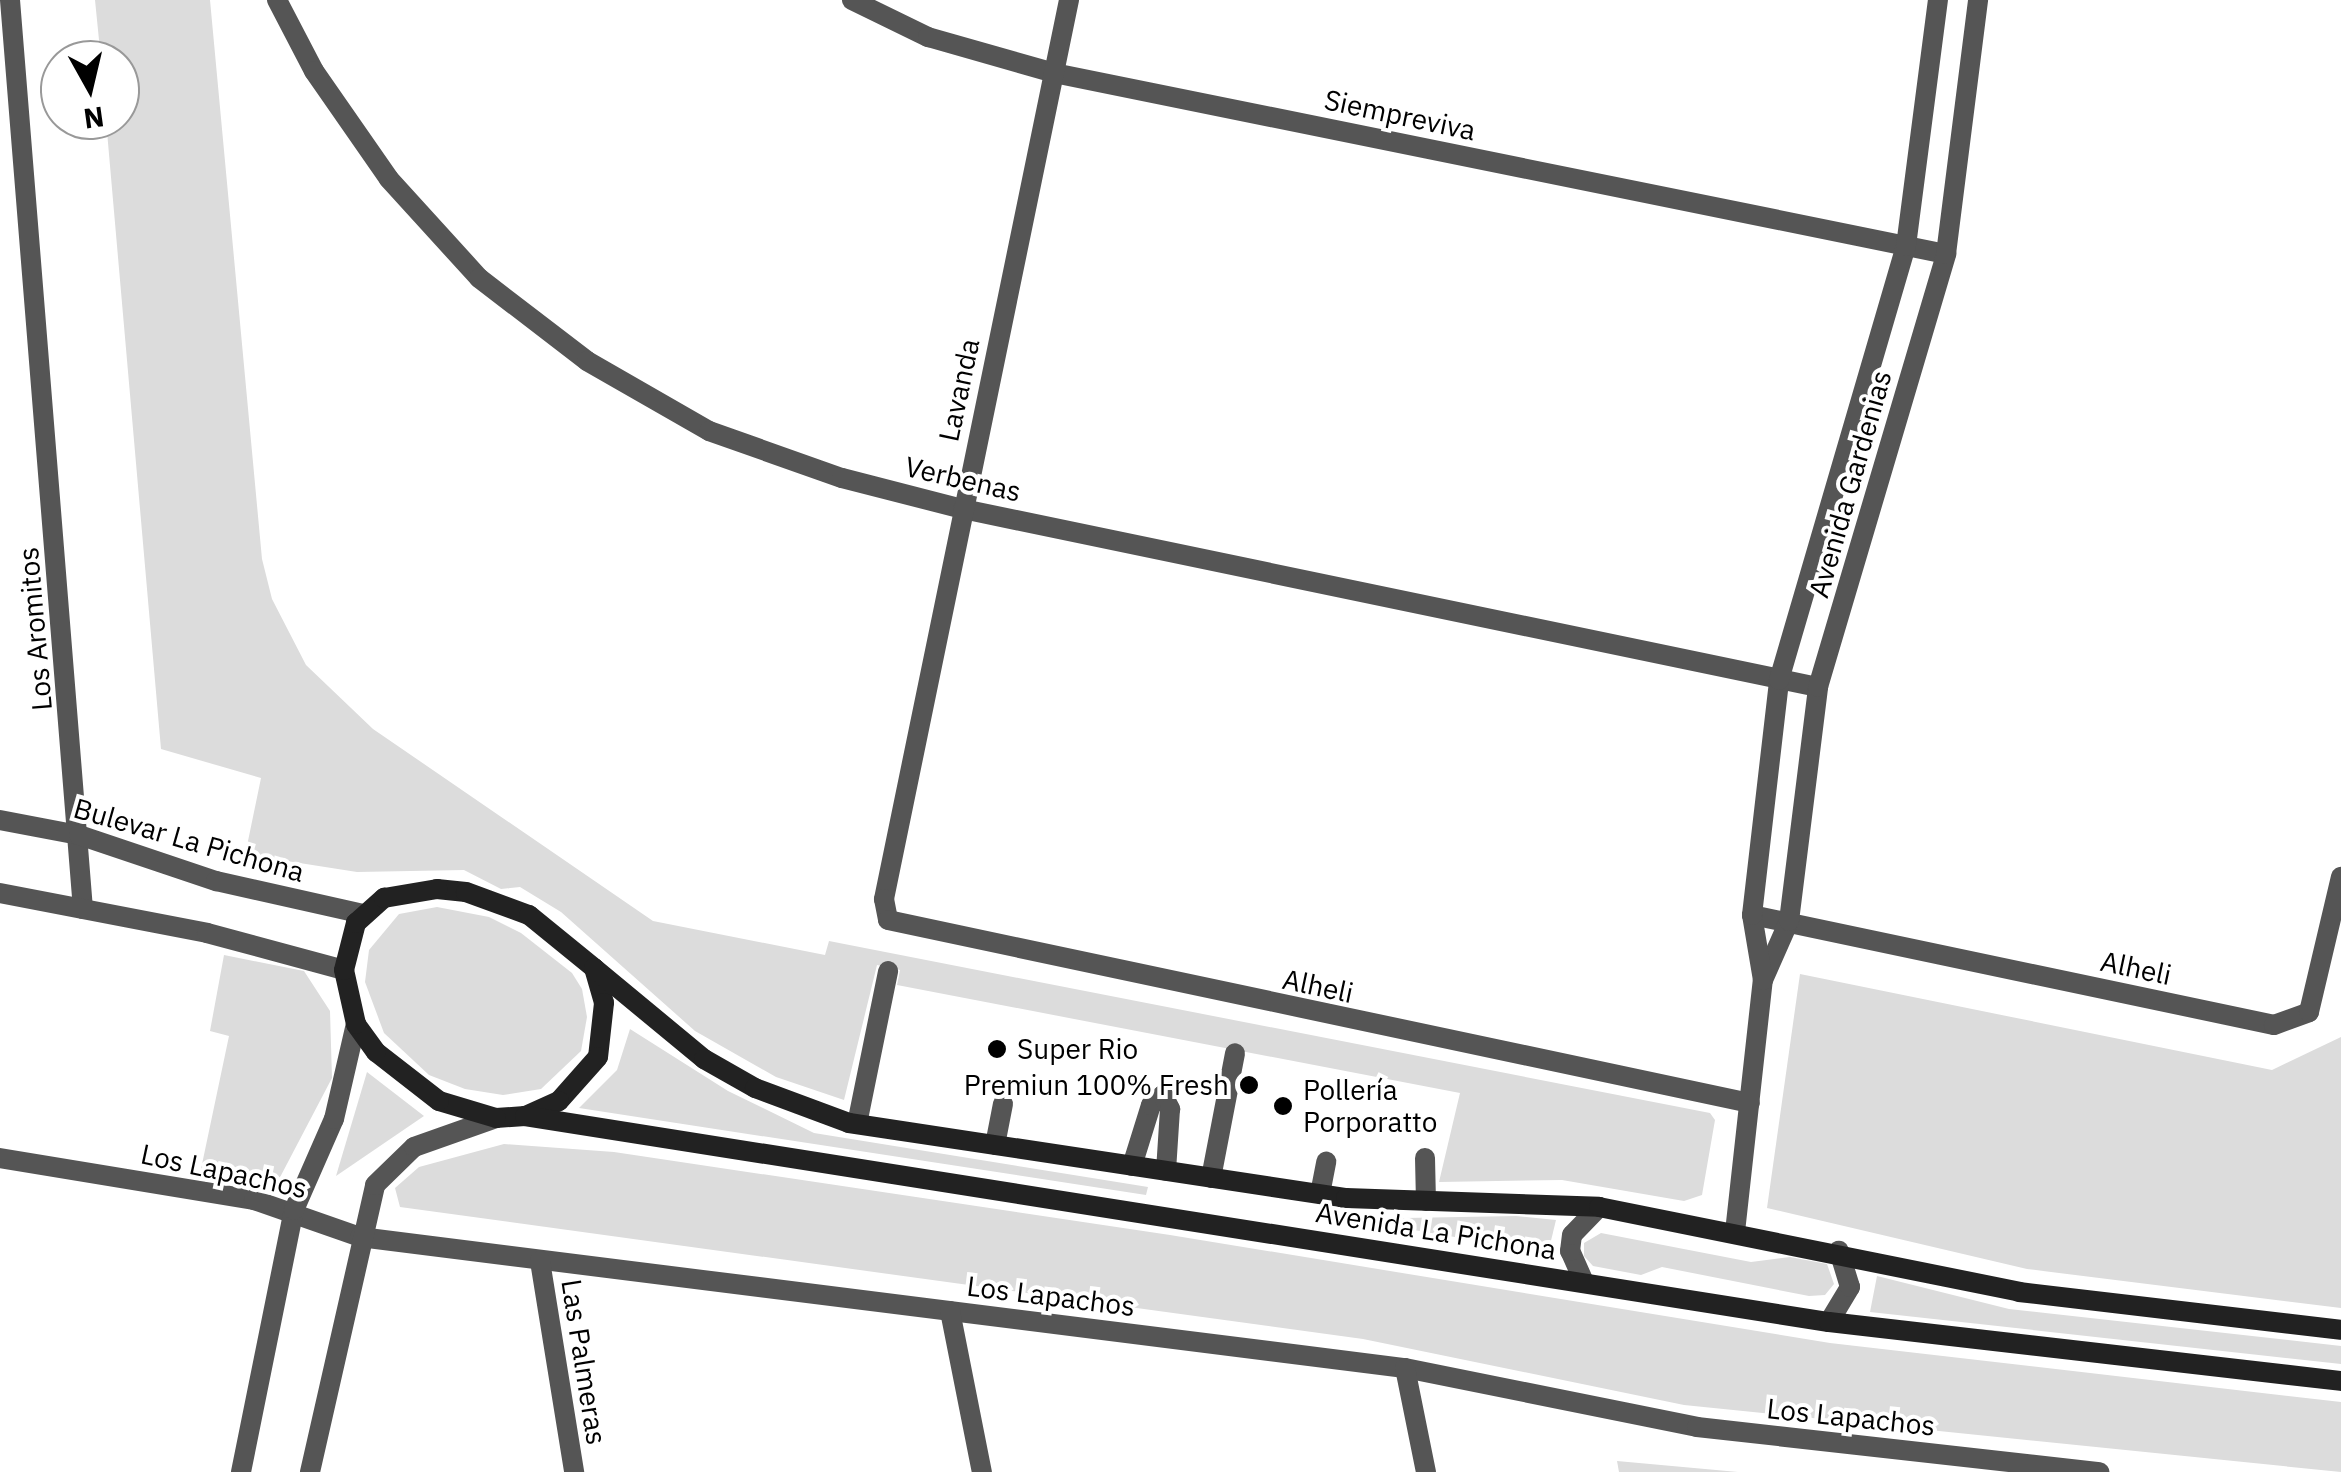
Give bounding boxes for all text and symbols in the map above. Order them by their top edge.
north arrow [40,40,140,140]
street label: Siempreviva [1321,83,1479,147]
text: N [81,98,107,138]
street label: Lavanda [932,335,986,445]
street label: Avenida Gardenias [1802,367,1898,601]
street label: Verbenas [902,449,1024,509]
street label: Los Aromitos [11,546,59,712]
street label: Bulevar La Pichona [70,791,308,889]
street label: Alheli [2098,944,2174,992]
street label: Alheli [1280,962,1356,1010]
place label: Super Rio [1017,1032,1138,1066]
marker: Super Rio [986,1038,1008,1060]
place label: Premiun 100% Fresh [964,1068,1229,1102]
place label: Pollería Porporatto [1303,1073,1437,1139]
marker: Premiun 100% Fresh [1238,1074,1260,1096]
marker: Pollería Porporatto [1272,1095,1294,1117]
street label: Los Lapachos [138,1137,310,1205]
street label: Avenida La Pichona [1313,1195,1559,1267]
street label: Los Lapachos [965,1269,1137,1323]
street label: Las Palmeras [554,1277,614,1447]
street label: Los Lapachos [1765,1391,1937,1443]

